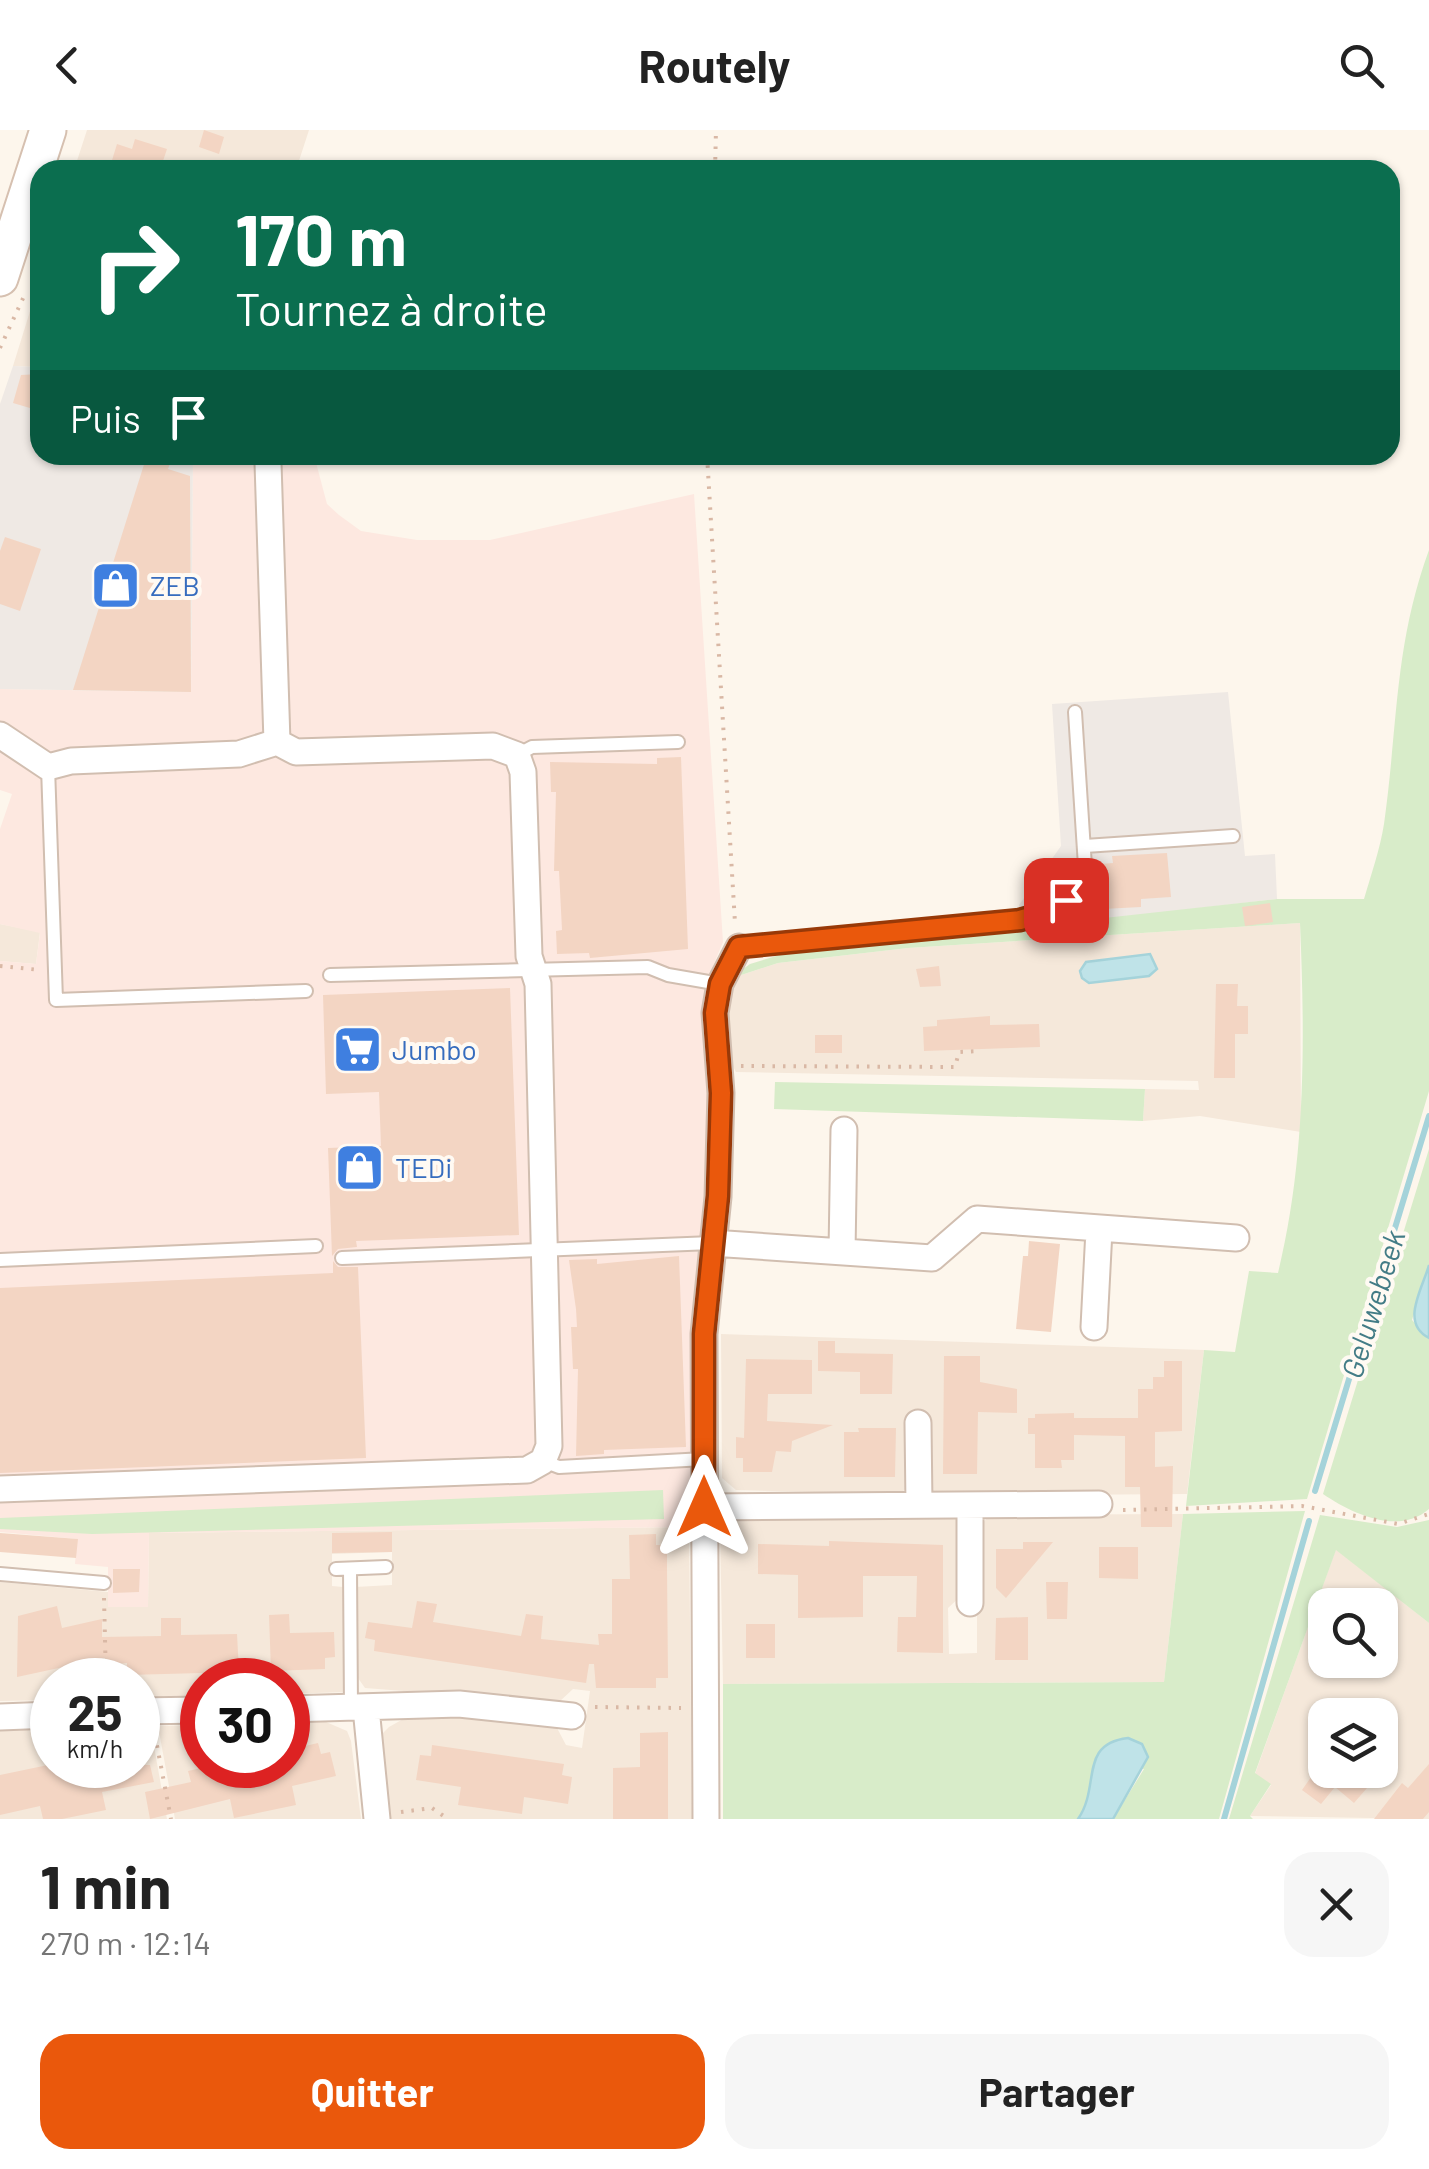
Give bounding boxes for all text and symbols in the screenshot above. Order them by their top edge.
icon: back [40,38,95,93]
text: Routely [639,38,790,92]
icon: search [1334,38,1389,93]
text: 170 m [235,196,407,280]
icon: right [70,200,200,330]
text: Tournez à droite [235,281,548,335]
icon: arrive [161,390,216,445]
text: Puis [70,395,141,441]
shop icon: ZEB [89,559,141,611]
place label: ZEB [150,568,200,602]
pin [1024,858,1109,943]
icon: arrive [1039,873,1094,928]
supermarket icon: Jumbo [331,1023,383,1075]
place label: Jumbo [392,1032,477,1066]
shop icon: TEDi [334,1141,386,1193]
place label: TEDi [395,1150,452,1184]
water label: Geluwebeek [1332,1225,1412,1382]
position arrow [652,1455,756,1559]
map controls [1308,1588,1398,1788]
button: search [1308,1588,1398,1678]
speed limit sign: 30 [180,1658,310,1788]
text: 25 [68,1681,122,1741]
button: layers [1308,1698,1398,1788]
text: km/h [67,1733,123,1763]
text: 1 min [40,1849,171,1921]
button: close [1284,1852,1389,1957]
text: 270 m · 12:14 [40,1923,211,1961]
button: Quitter [40,2034,705,2149]
button: Partager [725,2034,1389,2149]

